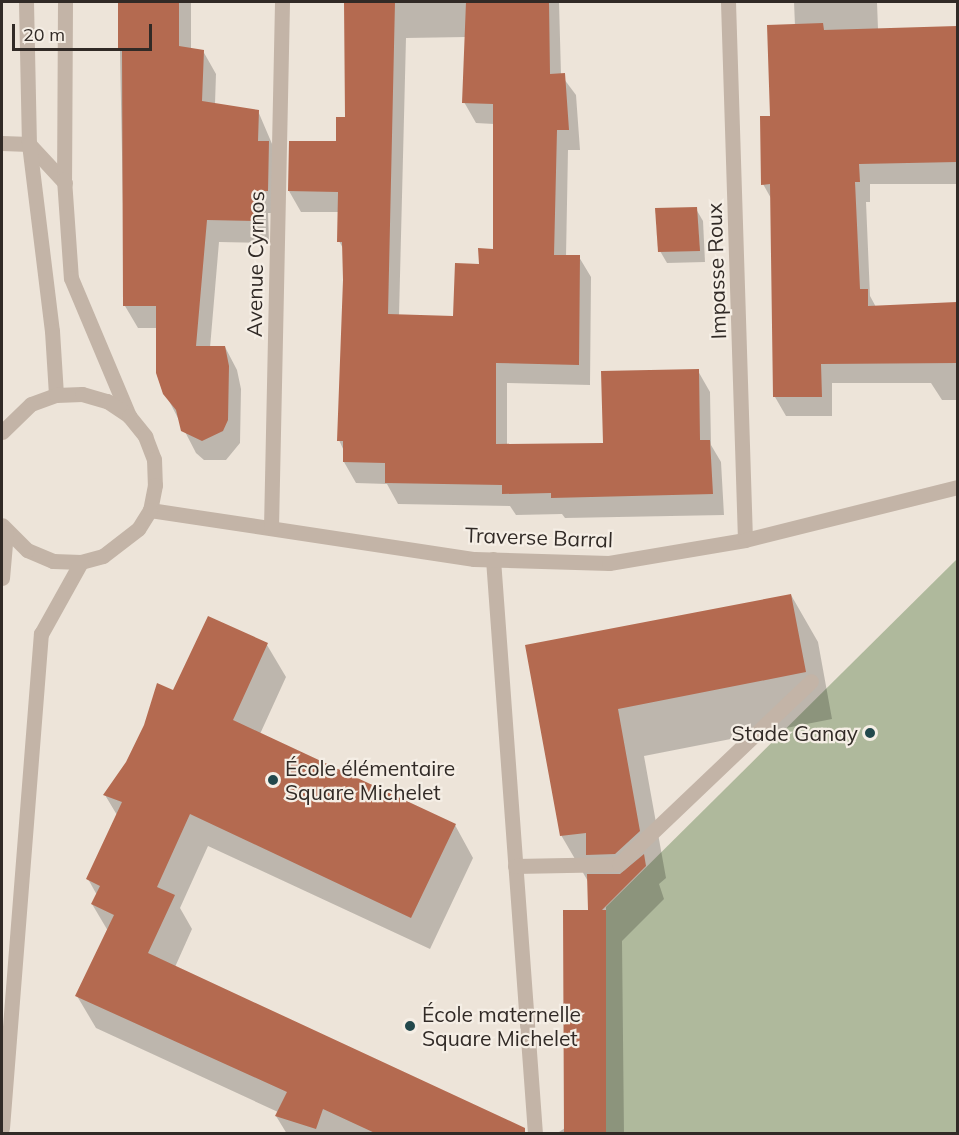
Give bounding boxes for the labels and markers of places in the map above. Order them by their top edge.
place label: Stade Ganay [732,720,858,746]
marker: Stade Ganay [863,726,877,740]
place label: École élémentaire Square Michelet [285,755,455,805]
marker: École élémentaire Square Michelet [266,773,280,787]
place label: École maternelle Square Michelet [422,1001,581,1051]
marker: École maternelle Square Michelet [403,1019,417,1033]

